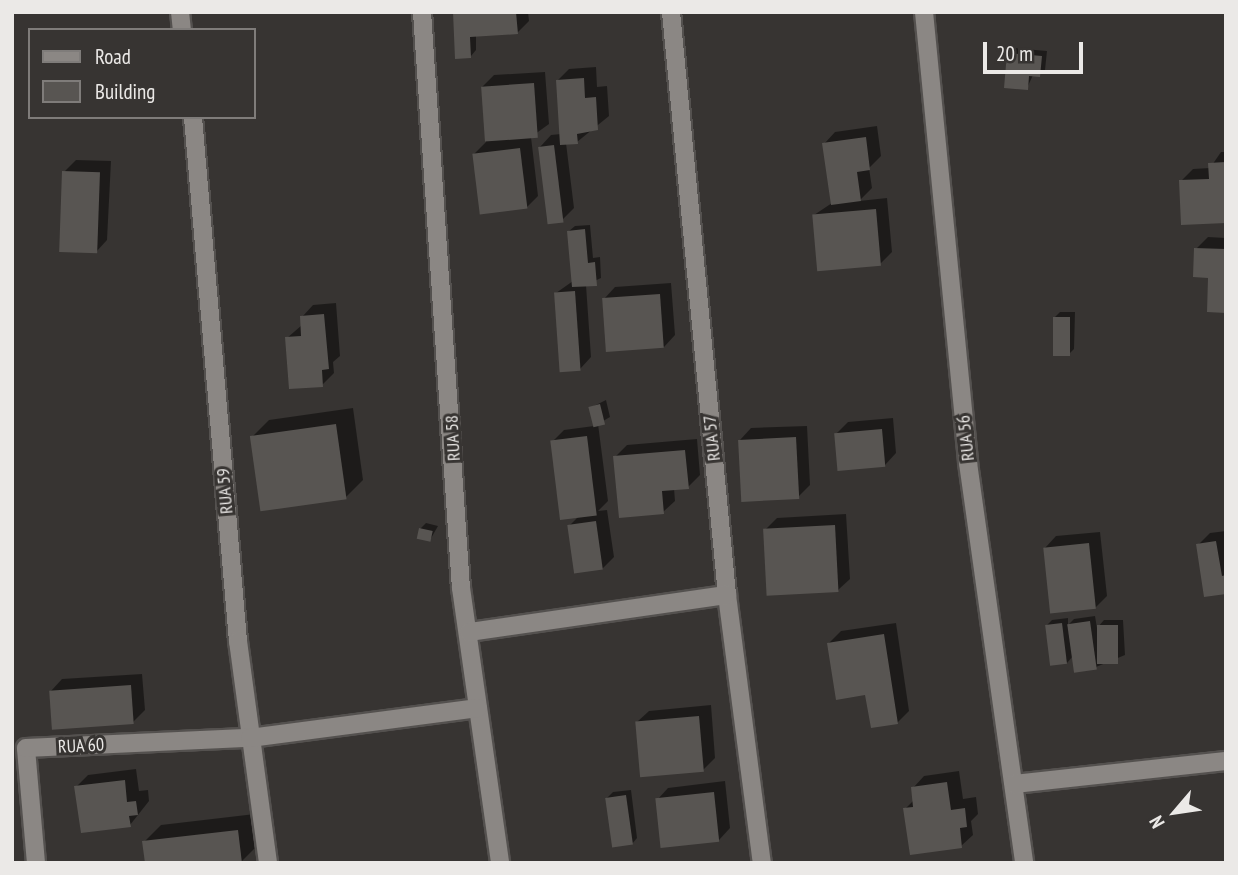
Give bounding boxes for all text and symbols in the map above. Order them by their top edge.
legend [28,28,256,119]
scale bar [986,28,1086,72]
text: 20 m [996,40,1033,67]
text: Road [95,43,131,70]
text: Building [95,78,155,105]
street label: RUA 58 [441,414,465,462]
street label: RUA 57 [699,414,725,462]
street label: RUA 56 [953,414,979,462]
street label: RUA 59 [212,467,238,515]
street label: RUA 60 [57,734,105,758]
north arrow [1140,777,1210,847]
text: N [1144,812,1170,832]

